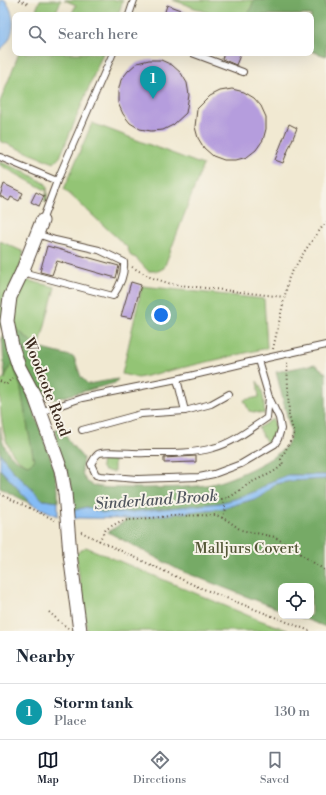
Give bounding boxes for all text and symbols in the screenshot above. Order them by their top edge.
search box [12,12,314,56]
icon: search [26,23,48,45]
text: Search here [58,25,138,44]
pin: 1 [140,66,166,99]
your location [151,305,171,325]
street label: Woodcote Road [19,334,74,440]
water label: Sinderland Brook [94,486,218,514]
park label: Malljurs Covert [195,539,300,558]
map controls [278,583,314,619]
button: locate [278,583,314,619]
text: Nearby [16,646,75,668]
text: Storm tank [54,694,133,713]
text: 1 [26,704,32,720]
text: 130 m [275,704,310,720]
text: Place [54,713,86,729]
tab: Map [37,749,59,787]
tab: Directions [133,749,186,787]
tab: Saved [260,749,289,787]

